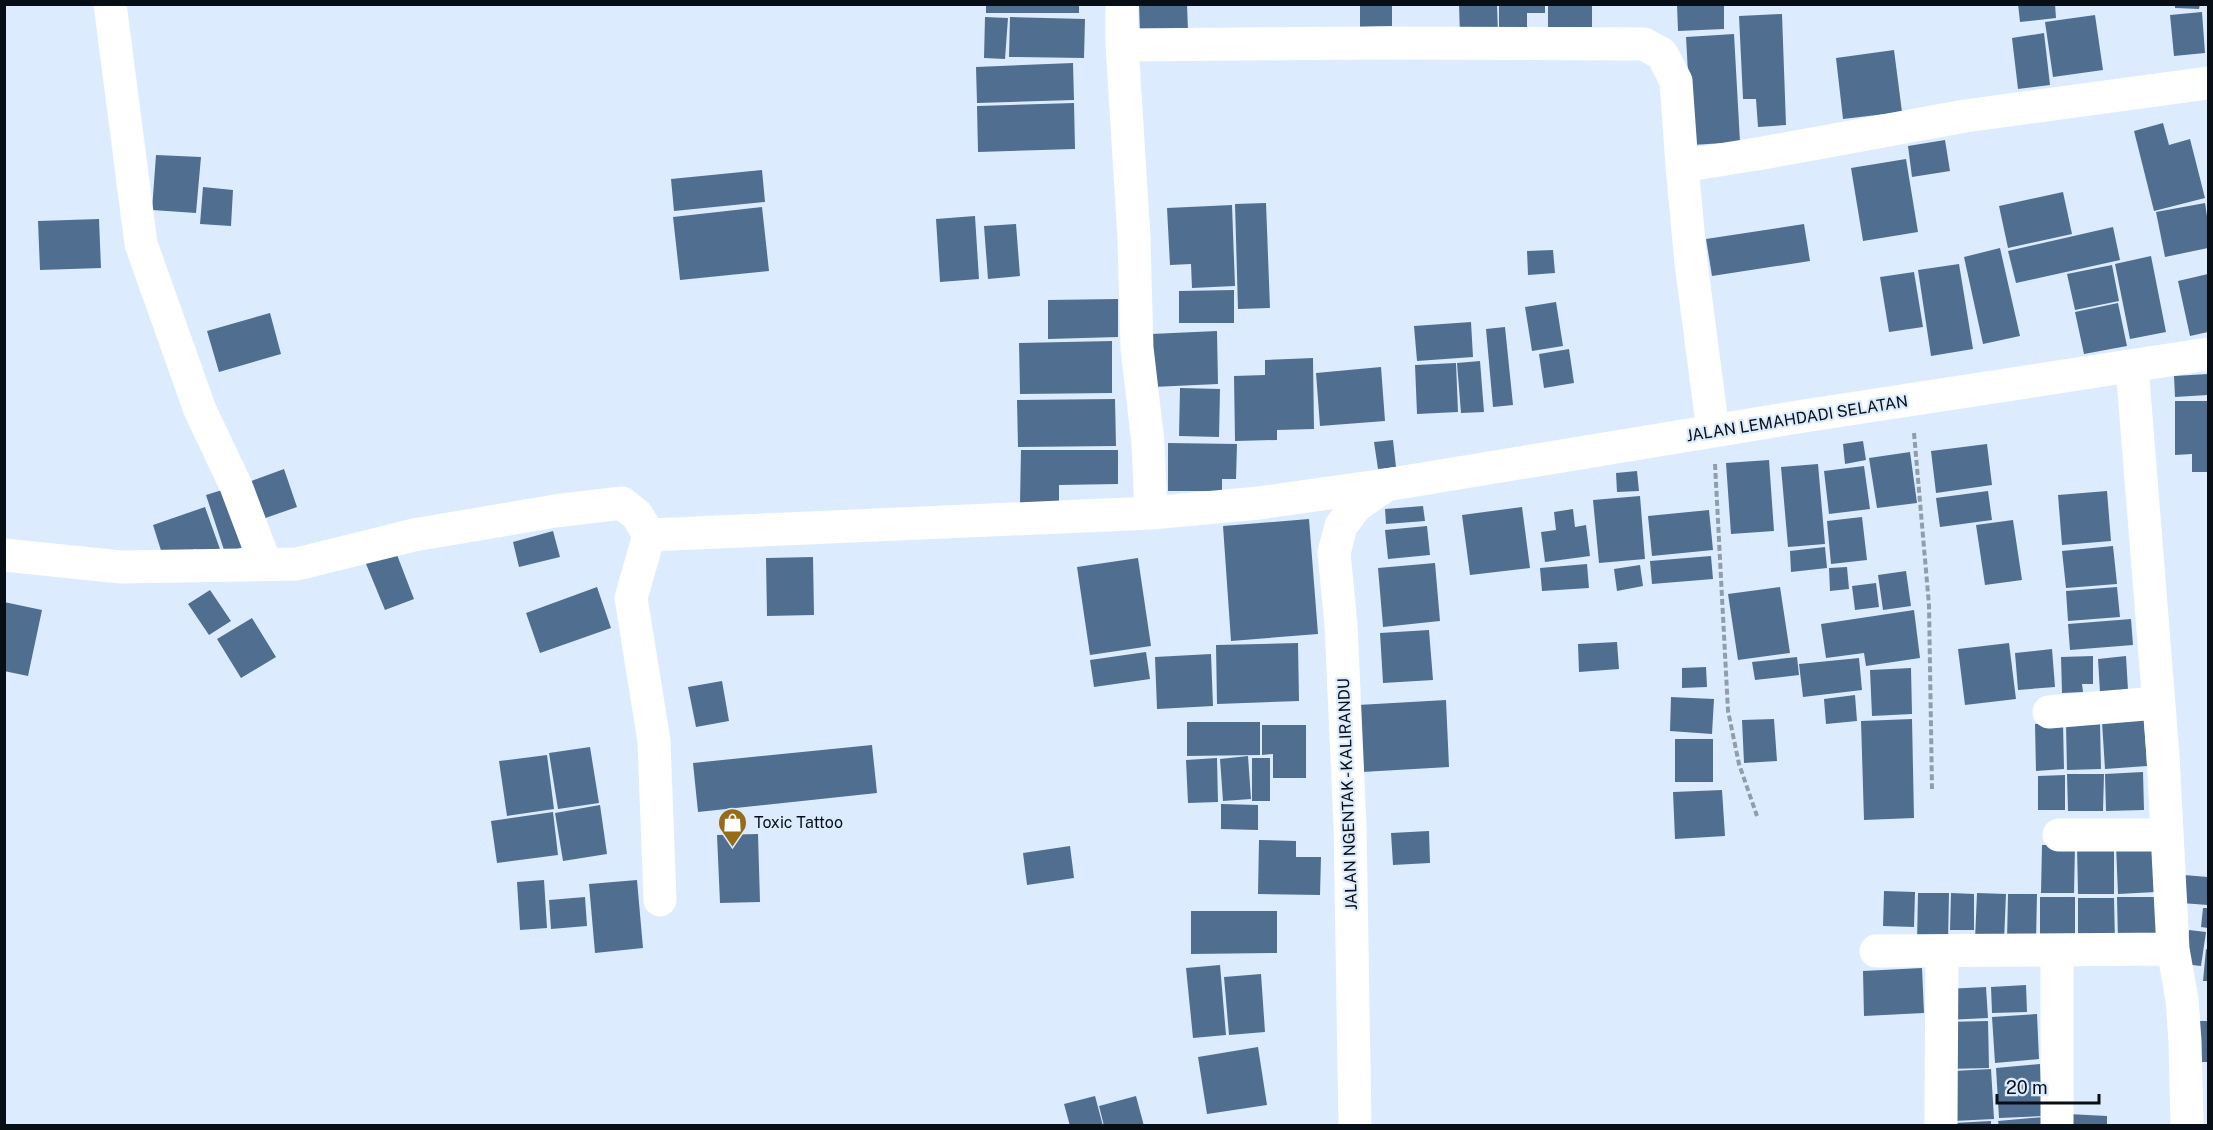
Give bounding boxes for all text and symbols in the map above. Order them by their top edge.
street label: JALAN LEMAHDADI SELATAN [1685,392,1909,445]
street label: JALAN NGENTAK - KALIRANDU [1334,678,1361,910]
shop icon: Toxic Tattoo [717,806,749,848]
place label: Toxic Tattoo [754,813,843,832]
scale bar [1997,1067,2099,1105]
text: 20 m [2006,1077,2048,1098]

